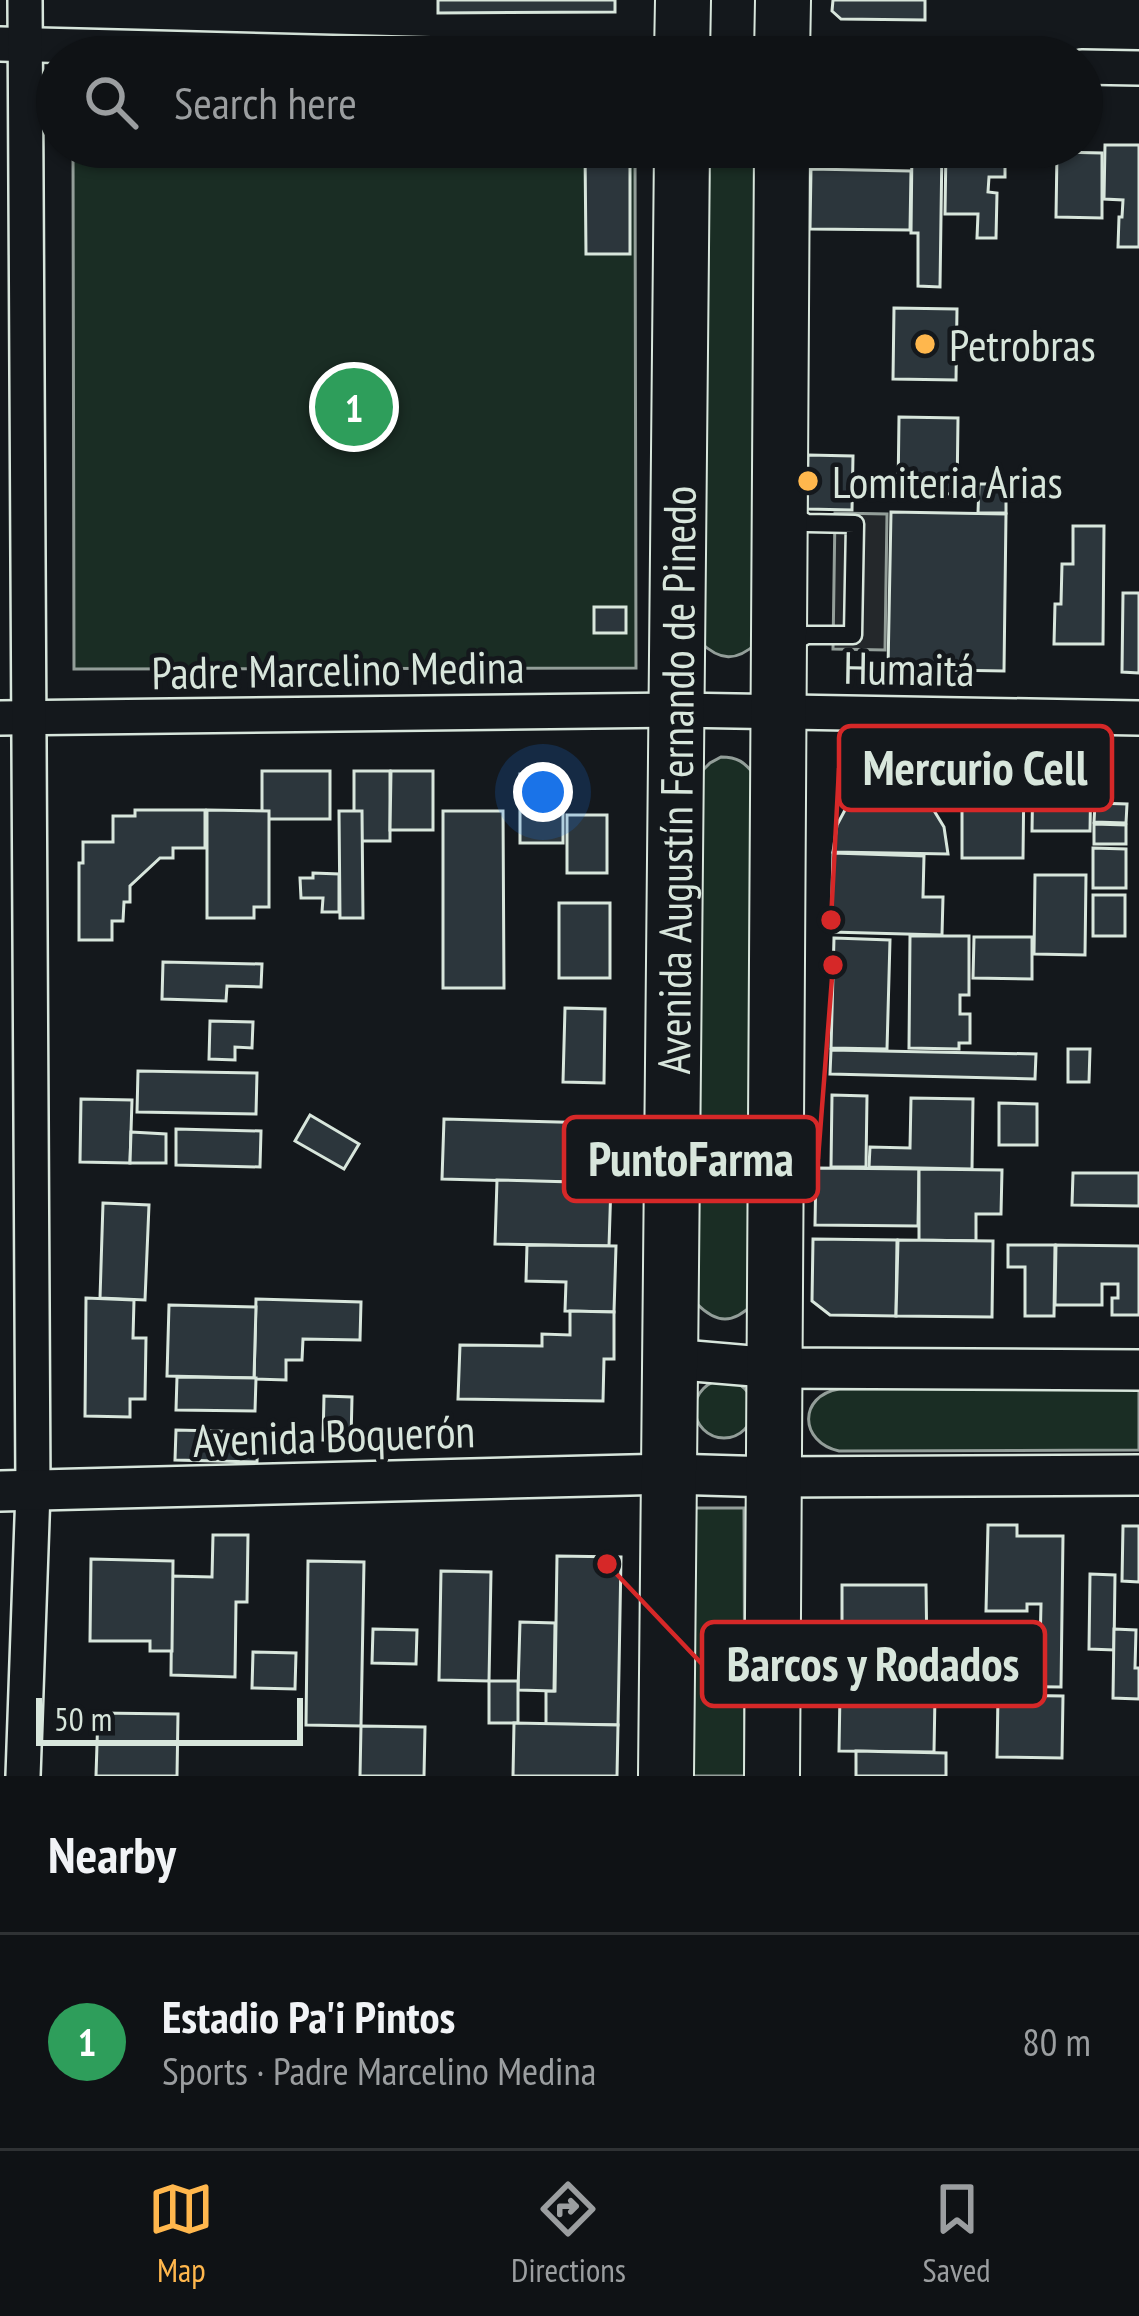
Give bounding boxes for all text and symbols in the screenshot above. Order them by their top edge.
search box [36,36,1103,168]
icon: search [78,69,144,135]
text: Search here [174,73,357,131]
place label: Petrobras [949,315,1096,373]
marker: Petrobras [912,331,938,357]
pin: 1 [315,362,393,452]
place label: Lomiteria Arias [832,452,1063,510]
marker: Lomiteria Arias [795,468,821,494]
street label: Avenida Augustín Fernando de Pinedo [644,486,708,1075]
street label: Padre Marcelino Medina [151,637,525,701]
street label: Humaitá [843,638,975,698]
callout: Mercurio Cell [839,726,1112,810]
text: Mercurio Cell [863,736,1088,798]
your location [513,762,573,822]
callout: PuntoFarma [564,1117,818,1201]
text: PuntoFarma [588,1127,794,1189]
street label: Avenida Boquerón [192,1401,476,1469]
callout: Barcos y Rodados [702,1622,1045,1706]
text: Barcos y Rodados [727,1632,1019,1694]
scale bar [36,1692,303,1745]
text: 50 m [54,1697,112,1740]
text: Nearby [48,1821,176,1887]
text: Estadio Pa'i Pintos [162,1987,455,2045]
text: 1 [78,2016,96,2067]
text: 80 m [1022,2016,1091,2067]
text: Sports · Padre Marcelino Medina [162,2045,596,2096]
tab: Map [148,2176,214,2291]
tab: Directions [511,2176,626,2291]
tab: Saved [923,2176,991,2291]

